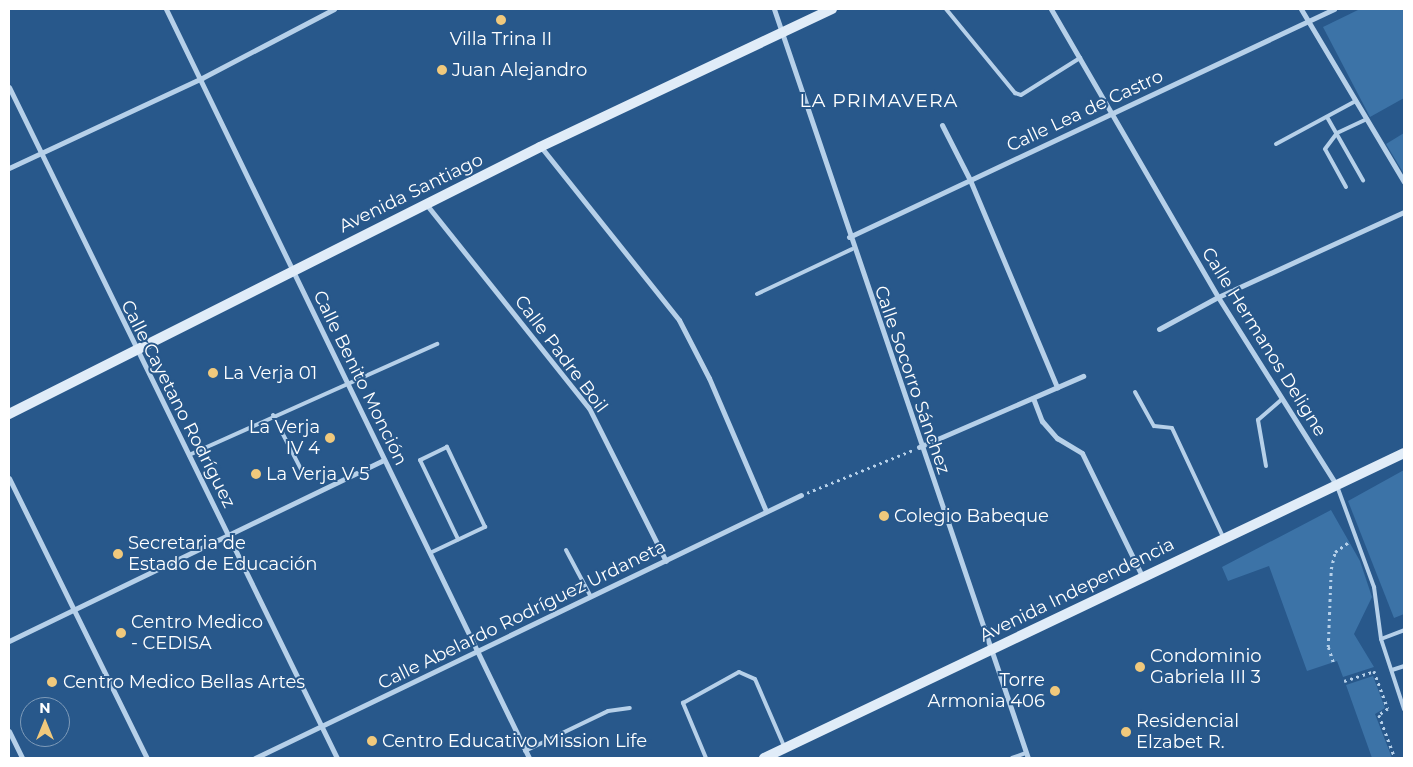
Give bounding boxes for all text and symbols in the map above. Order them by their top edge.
marker: Villa Trina II [495,14,507,26]
place label: Villa Trina II [450,28,552,50]
place label: Juan Alejandro [452,59,587,81]
marker: Juan Alejandro [436,64,448,76]
street label: Calle Lea de Castro [1003,65,1167,157]
district label: LA PRIMAVERA [798,90,960,112]
street label: Avenida Santiago [335,149,487,237]
street label: Calle Hermanos Deligne [1197,244,1331,440]
street label: Calle Socorro Sánchez [870,283,954,477]
street label: Calle Benito Monción [308,287,412,469]
street label: Calle Padre Boil [510,291,612,417]
street label: Calle Cayetano Rodríguez [116,296,240,512]
place label: La Verja 01 [223,362,317,384]
marker: La Verja 01 [207,367,219,379]
place label: La Verja IV 4 [249,417,320,459]
marker: La Verja IV 4 [324,432,336,444]
place label: La Verja V 5 [266,463,369,485]
marker: La Verja V 5 [250,468,262,480]
place label: Colegio Babeque [894,505,1049,527]
marker: Colegio Babeque [878,510,890,522]
place label: Secretaria de Estado de Educación [128,533,318,576]
street label: Avenida Independencia [976,533,1178,647]
street label: Calle Abelardo Rodríguez Urdaneta [375,536,669,694]
marker: Secretaria de Estado de Educación [112,548,124,560]
place label: Centro Medico - CEDISA [131,612,263,654]
marker: Centro Medico - CEDISA [115,627,127,639]
place label: Condominio Gabriela III 3 [1150,646,1262,689]
marker: Condominio Gabriela III 3 [1134,661,1146,673]
place label: Torre Armonia 406 [928,670,1045,712]
place label: Centro Medico Bellas Artes [63,671,305,693]
marker: Centro Medico Bellas Artes [45,675,59,689]
marker: Torre Armonia 406 [1049,685,1061,697]
north arrow [20,697,70,747]
text: N [39,699,51,717]
place label: Residencial Elzabet R. [1136,711,1239,754]
marker: Residencial Elzabet R. [1120,726,1132,738]
place label: Centro Educativo Mission Life [382,730,647,752]
marker: Centro Educativo Mission Life [366,735,378,747]

